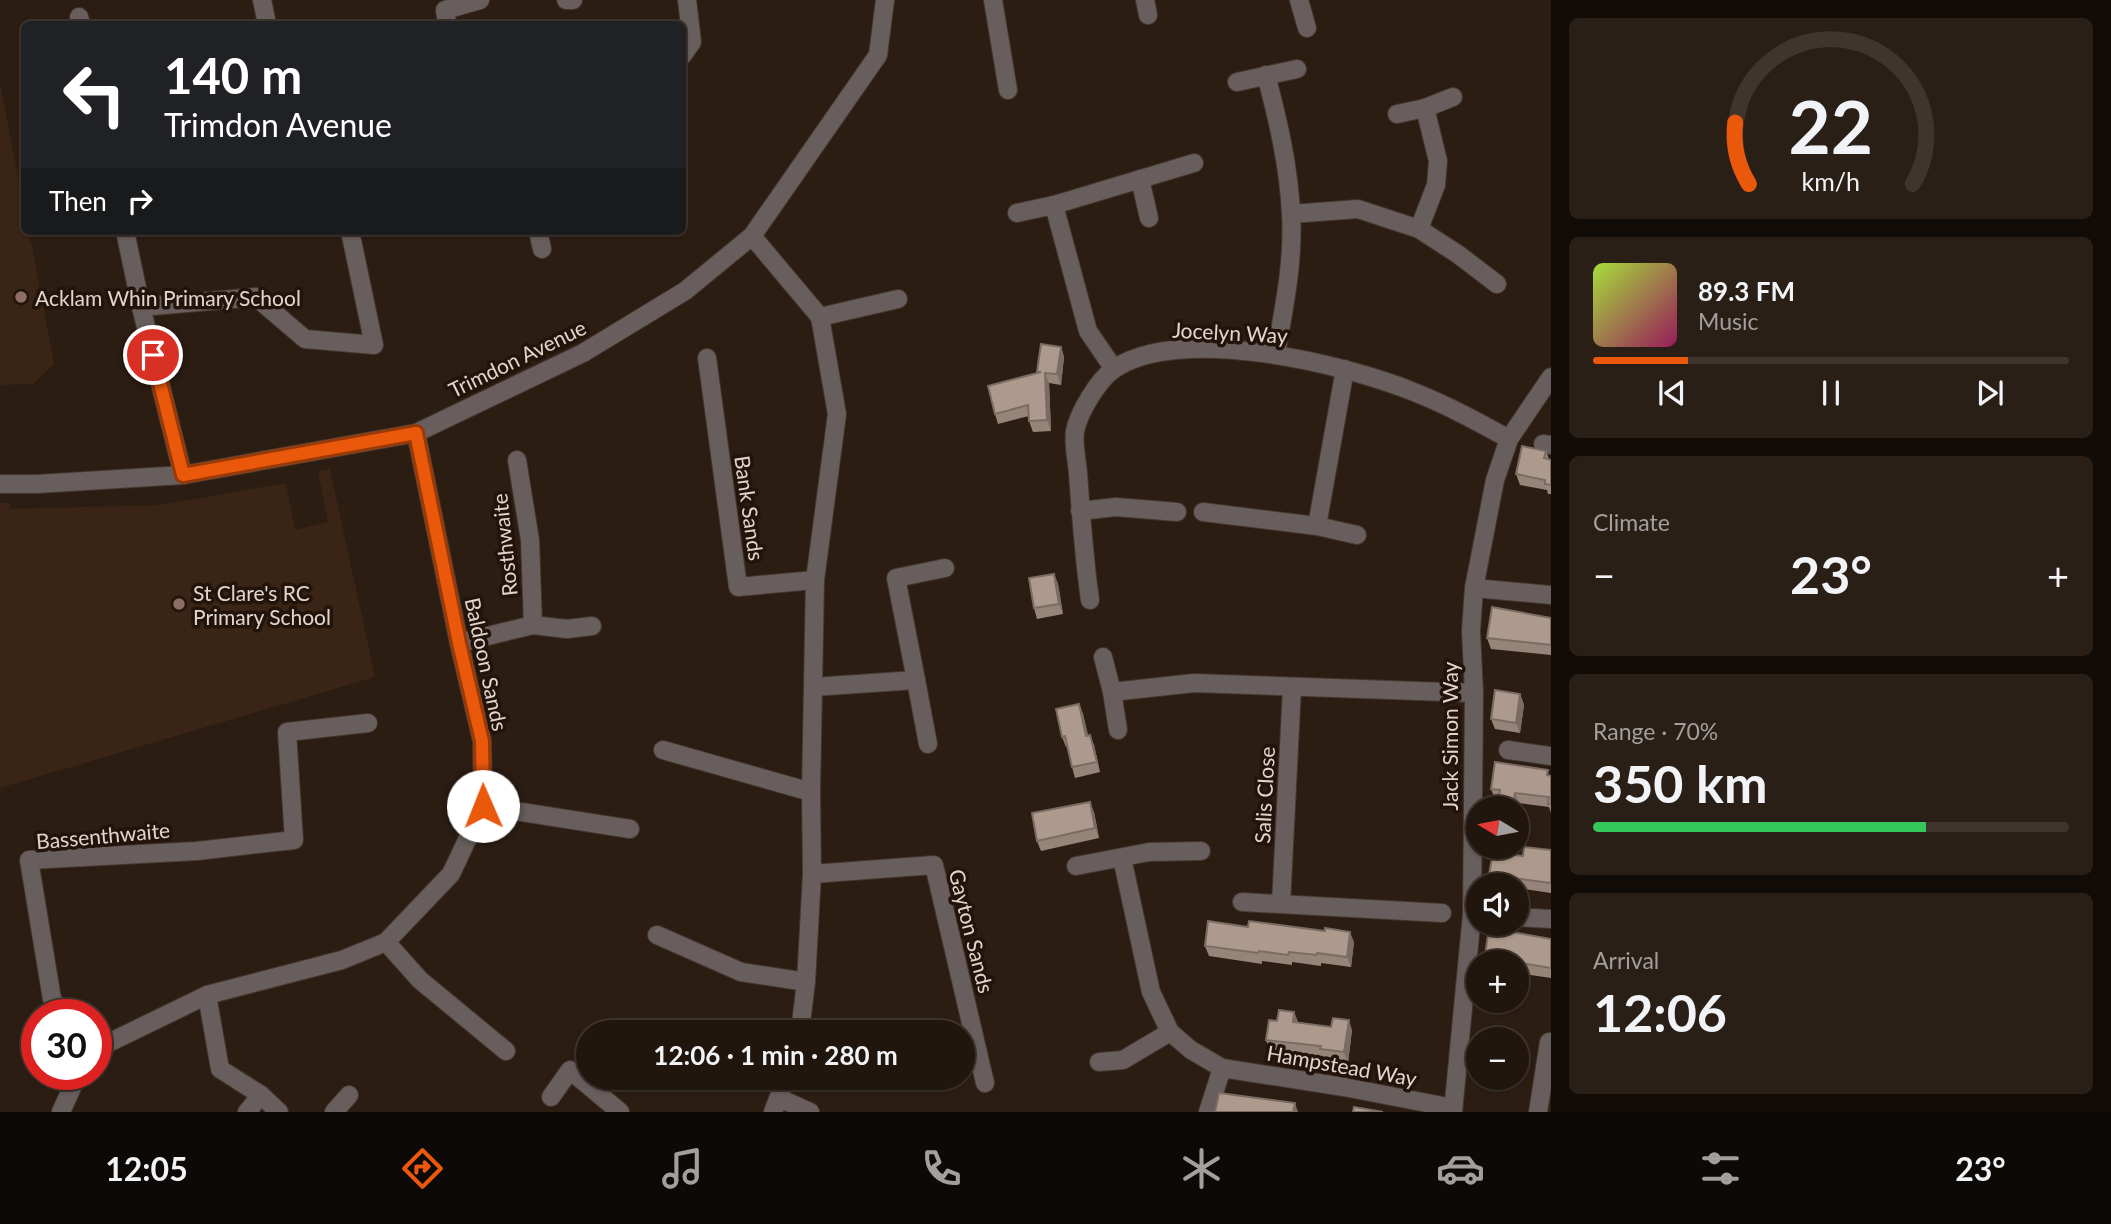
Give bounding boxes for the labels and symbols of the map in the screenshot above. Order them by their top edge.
place label: Acklam Whin Primary School [35,285,301,310]
marker: Acklam Whin Primary School [13,289,29,305]
street label: Trimdon Avenue [444,314,590,402]
street label: Jocelyn Way [1172,316,1288,348]
pin [123,325,183,385]
street label: Bank Sands [730,454,770,562]
street label: Rosthwaite [486,492,522,598]
place label: St Clare's RC Primary School [193,580,331,629]
street label: Baldoon Sands [461,595,513,733]
marker: St Clare's RC Primary School [171,596,187,612]
street label: Jack Simon Way [1437,661,1462,810]
street label: Salis Close [1249,746,1279,844]
position arrow [446,769,520,843]
north arrow [1466,796,1530,859]
street label: Bassenthwaite [35,817,171,853]
street label: Gayton Sands [945,866,999,996]
speed limit sign: 30 [21,999,112,1090]
street label: Hampstead Way [1265,1040,1419,1091]

